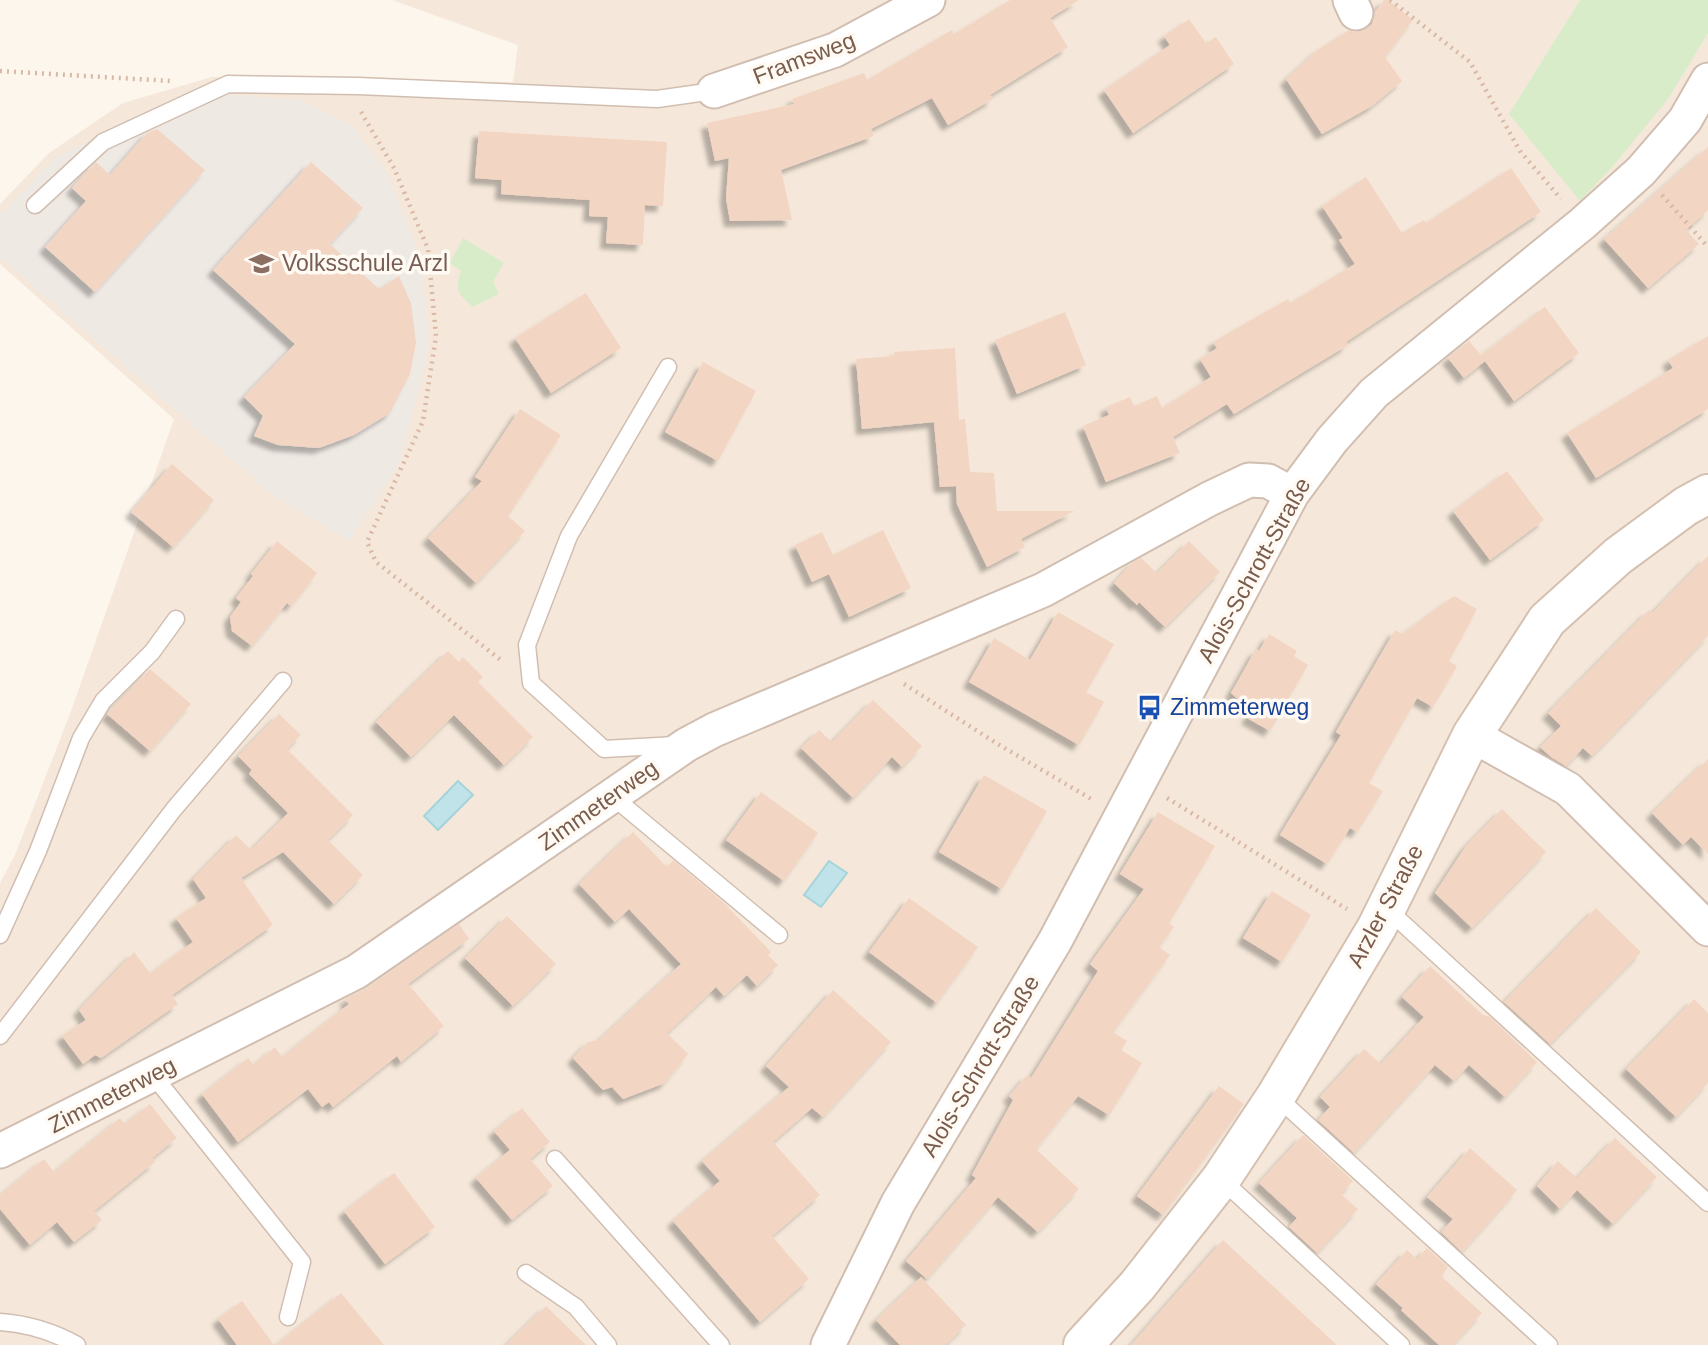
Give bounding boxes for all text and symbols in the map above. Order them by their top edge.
street label: Framsweg [749,27,859,89]
school or university icon: Volksschule Arzl [248,249,276,277]
place label: Volksschule Arzl [282,250,448,276]
street label: Alois-Schrott-Straße [1192,473,1316,667]
bus stop icon: Zimmeterweg [1136,693,1164,721]
place label: Zimmeterweg [1170,694,1309,720]
street label: Zimmeterweg [533,754,663,856]
street label: Arzler Straße [1342,840,1428,972]
street label: Alois-Schrott-Straße [916,971,1044,1161]
street label: Zimmeterweg [44,1052,180,1138]

